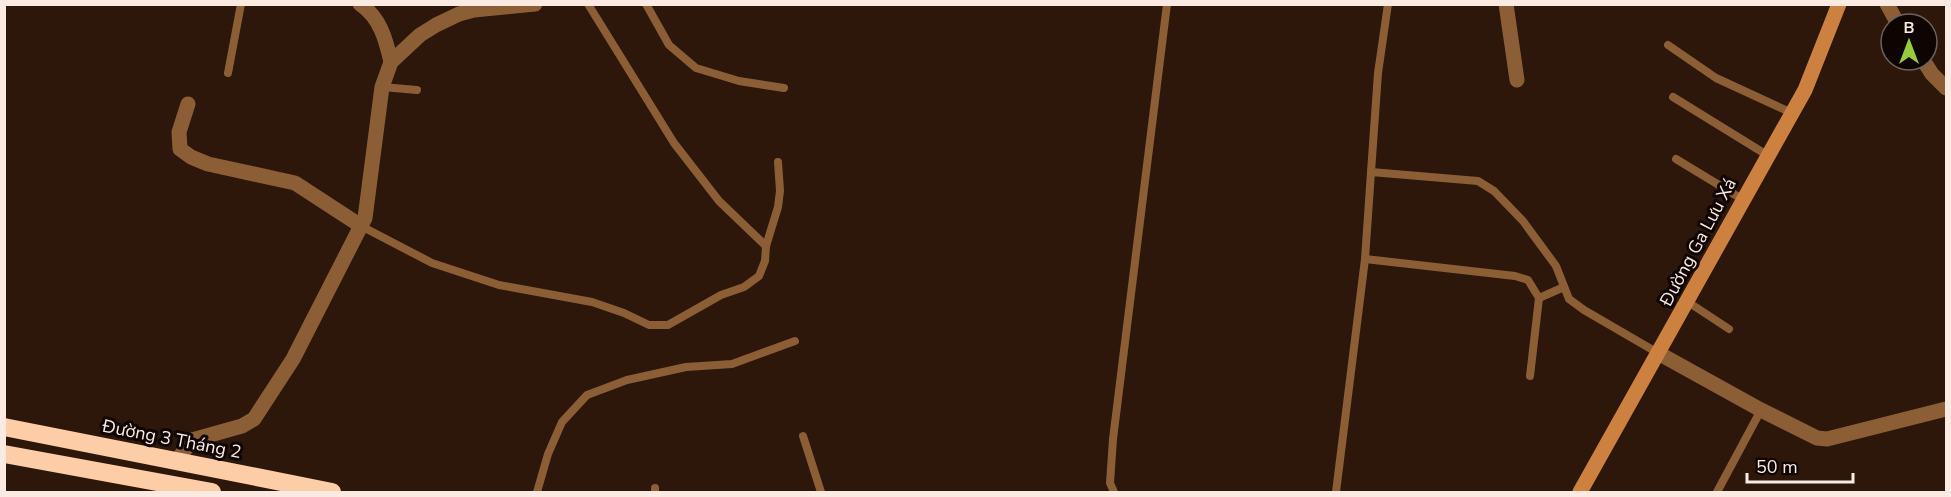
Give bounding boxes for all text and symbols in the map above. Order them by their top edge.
north arrow [1879,12,1939,72]
text: B [1903,17,1915,39]
street label: Đường Ga Lưu Xá [1654,174,1742,311]
street label: Đường 3 Tháng 2 [99,414,244,464]
scale bar [1747,446,1854,484]
text: 50 m [1756,455,1798,479]

